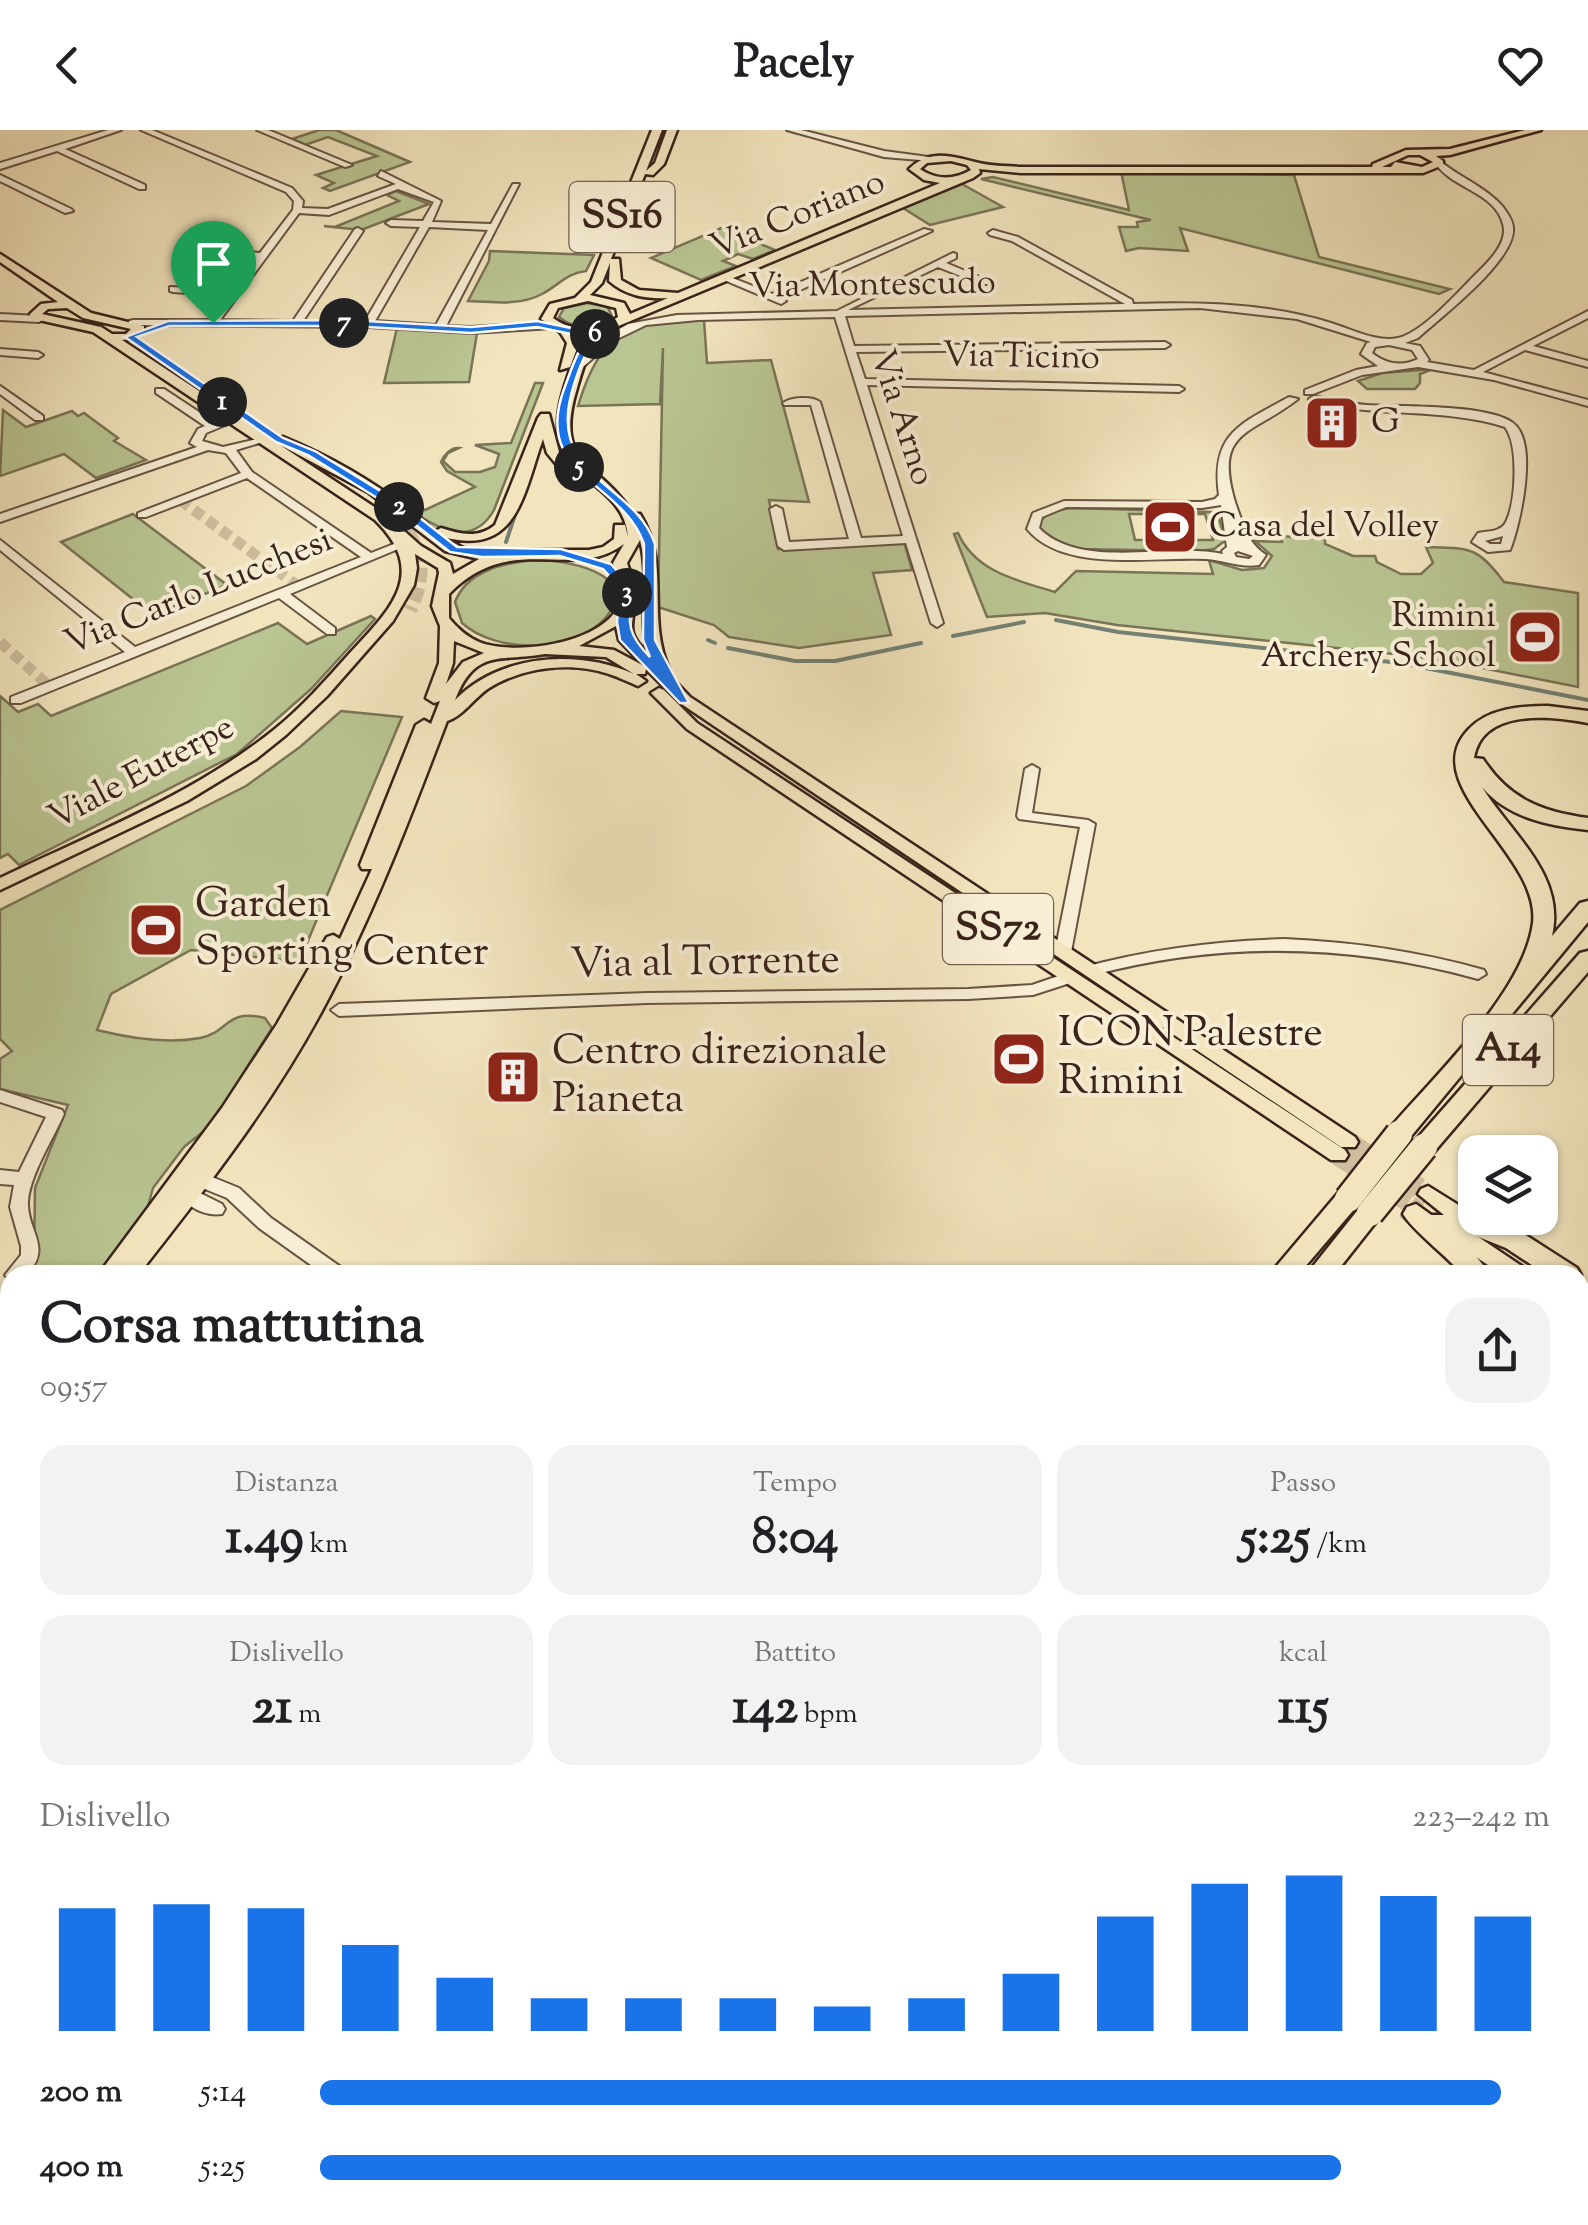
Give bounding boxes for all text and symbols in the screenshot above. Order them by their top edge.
text: Pacely [734,33,854,98]
icon: back [40,38,95,93]
icon: heart [1493,38,1548,93]
street label: Via Coriano [703,158,893,274]
road number: SS16 [570,182,674,252]
pin [171,221,256,324]
icon: arrive [186,236,241,291]
street label: Via Montescudo [748,258,996,314]
pin: 7 [319,298,369,348]
text: 7 [337,303,351,343]
pin: 6 [570,309,620,359]
text: 6 [588,314,602,354]
street label: Via Ticino [942,331,1100,385]
street label: Via Arno [855,344,947,492]
pin: 1 [197,377,247,427]
text: 1 [217,382,227,422]
building icon: G [1302,393,1362,453]
place label: G [1371,398,1400,449]
pin: 5 [554,442,604,492]
text: 5 [574,447,584,487]
pin: 2 [374,482,424,532]
text: 2 [392,487,406,527]
sports icon: Casa del Volley [1140,497,1200,557]
place label: Casa del Volley [1209,502,1439,553]
street label: Via Carlo Lucchesi [57,516,341,670]
pin: 3 [602,568,652,618]
text: 3 [621,573,633,613]
place label: Rimini Archery School [1260,592,1496,683]
sports icon: Rimini Archery School [1505,607,1565,667]
street label: Viale Euterpe [40,704,244,844]
place label: Garden Sporting Center [195,876,489,984]
road number: SS72 [943,894,1053,964]
sports icon: Garden Sporting Center [126,900,186,960]
street label: Via al Torrente [570,932,840,996]
place label: ICON Palestre Rimini [1058,1005,1323,1113]
road number: A14 [1463,1015,1553,1085]
place label: Centro direzionale Pianeta [552,1023,887,1131]
sports icon: ICON Palestre Rimini [989,1029,1049,1089]
building icon: Centro direzionale Pianeta [483,1047,543,1107]
map controls [1458,1135,1558,1235]
button: layers [1458,1135,1558,1235]
text: Corsa mattutina [40,1288,424,1367]
button: share [1445,1298,1550,1403]
text: 09:57 [40,1365,108,1411]
text: Distanza [235,1464,339,1504]
text: Tempo [753,1464,837,1504]
text: Passo [1271,1464,1336,1504]
text: 1.49 [225,1504,304,1576]
text: 8:04 [752,1504,838,1576]
text: 5:25 [1240,1504,1310,1576]
text: km [304,1525,348,1565]
text: /km [1310,1525,1367,1565]
text: Dislivello [230,1634,344,1674]
text: Battito [754,1634,836,1674]
text: kcal [1279,1634,1327,1674]
text: 21 [252,1674,292,1746]
text: 142 [732,1674,798,1746]
text: 115 [1278,1674,1329,1746]
text: m [292,1695,321,1735]
text: bpm [798,1695,858,1735]
text: Dislivello [40,1795,170,1841]
text: 223–242 m [1412,1795,1550,1841]
text: 200 m [40,2070,122,2116]
text: 5:14 [200,2070,246,2116]
text: 400 m [40,2145,123,2191]
text: 5:25 [200,2145,245,2191]

